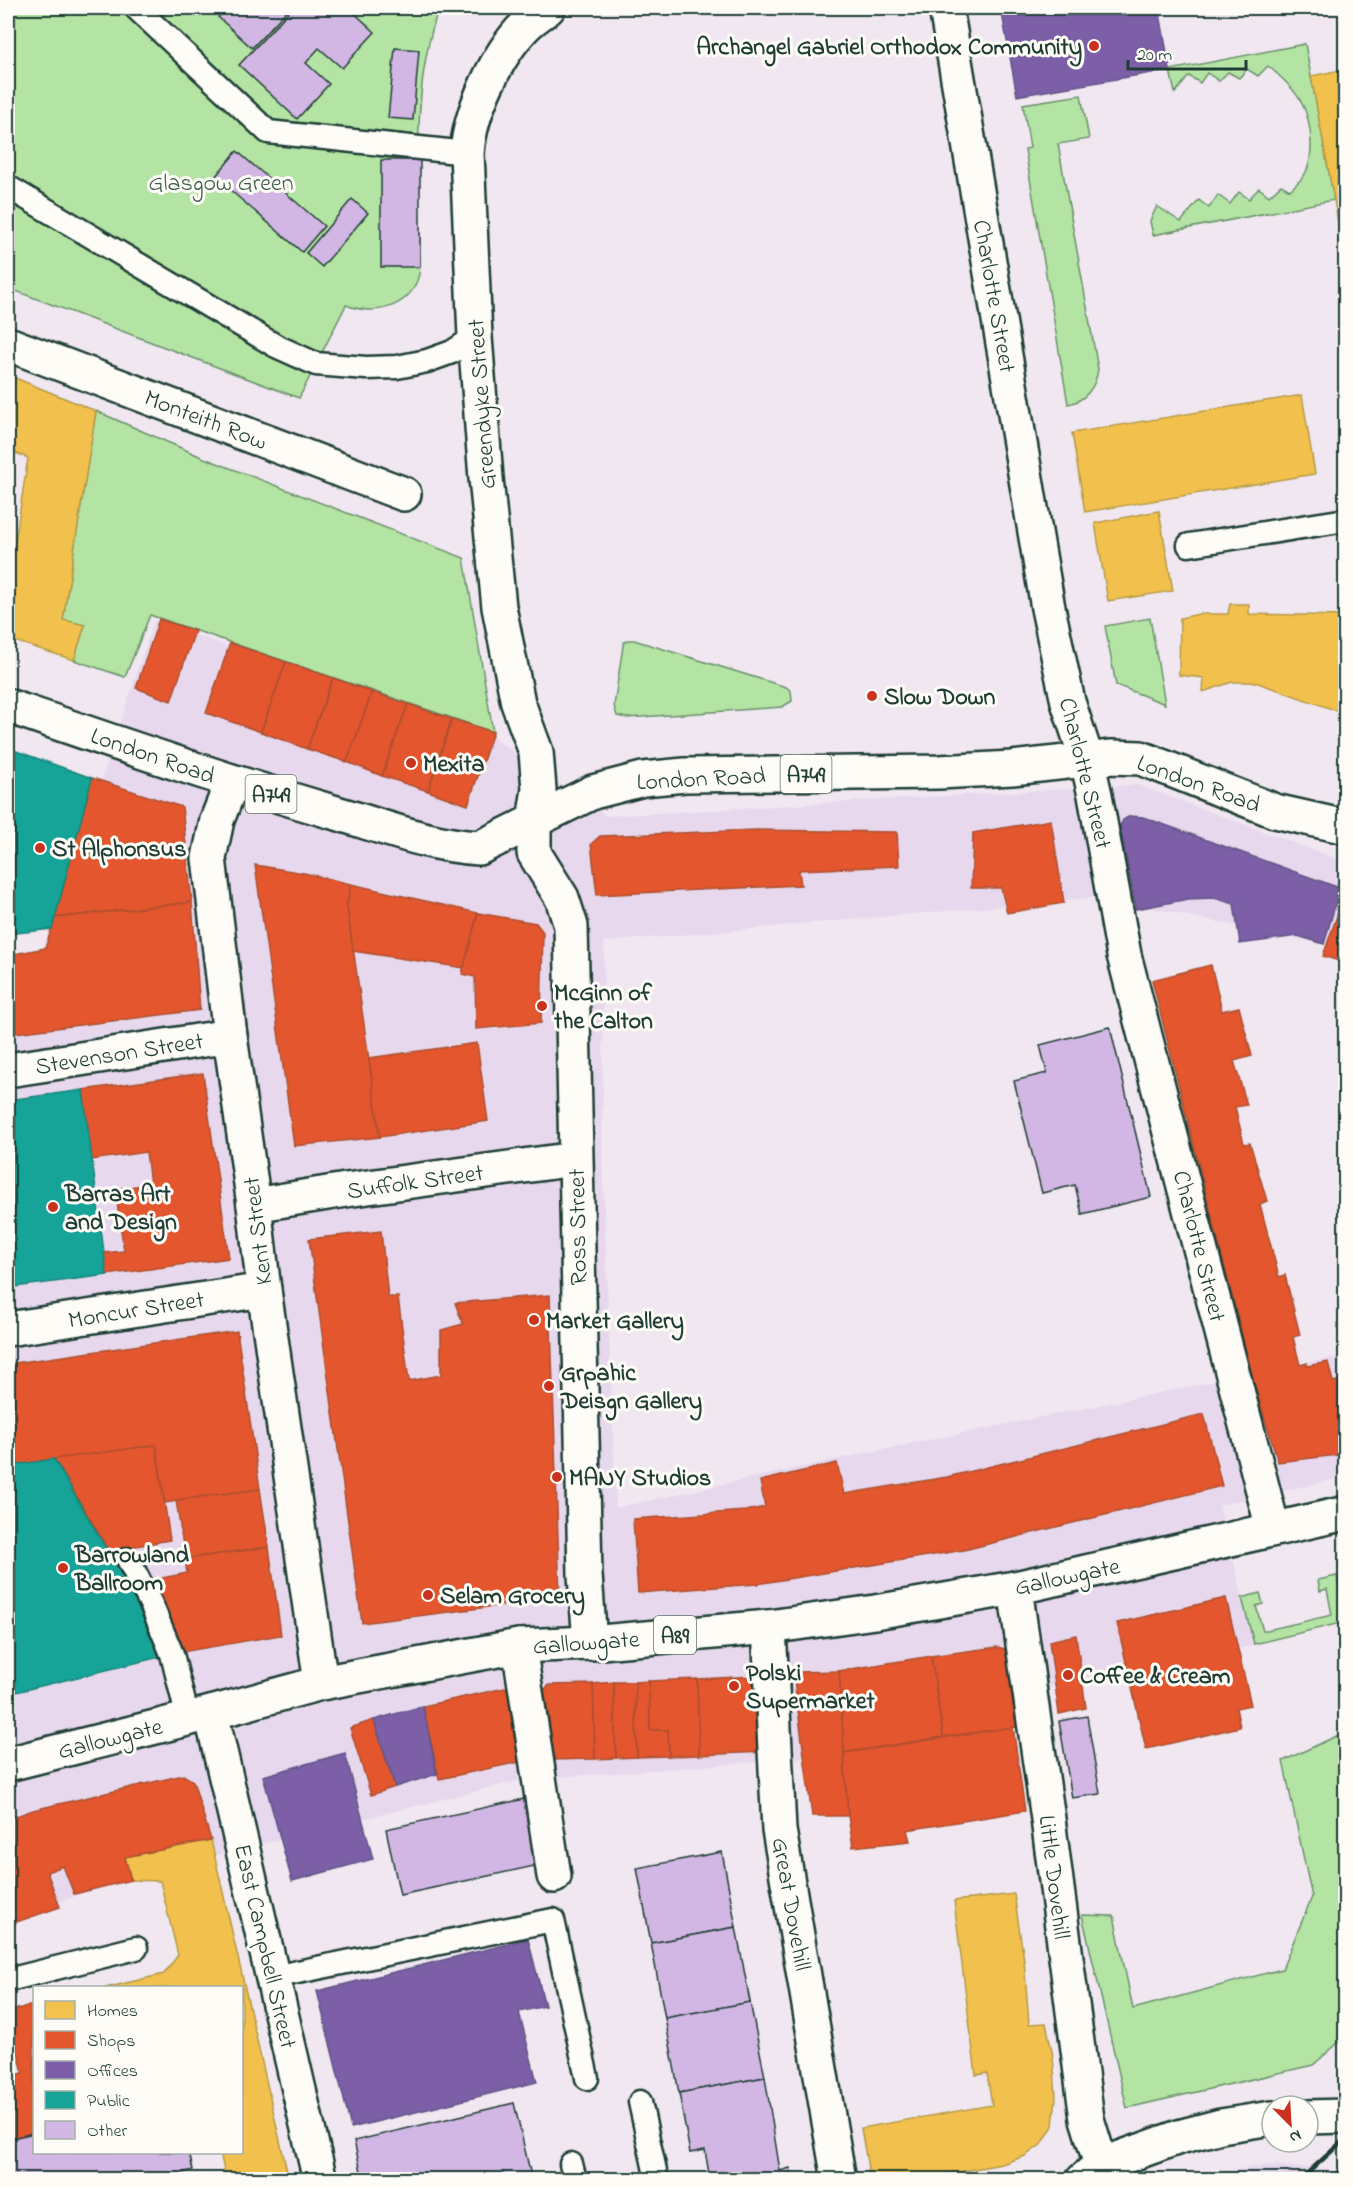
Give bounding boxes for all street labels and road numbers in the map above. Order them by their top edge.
street label: Charlotte Street [962,217,1023,376]
street label: Greendyke Street [460,318,508,490]
street label: Monteith Row [139,382,272,461]
street label: Charlotte Street [1048,694,1119,853]
street label: London Road [85,720,219,795]
street label: London Road [1131,747,1265,824]
road number: A749 [780,755,832,793]
street label: London Road [636,760,767,801]
road number: A749 [246,775,296,813]
street label: Stevenson Street [33,1025,206,1086]
street label: Suffolk Street [345,1157,486,1210]
street label: Charlotte Street [1162,1167,1233,1326]
street label: Ross Street [561,1168,598,1286]
street label: Kent Street [235,1175,283,1287]
street label: Moncur Street [66,1283,207,1339]
street label: Gallowgate [1012,1550,1124,1607]
road number: A89 [654,1616,696,1654]
street label: Gallowgate [532,1623,641,1666]
street label: Gallowgate [55,1710,167,1770]
street label: Little Dovehill [1028,1813,1077,1941]
street label: Great Dovehill [761,1835,818,1974]
street label: East Campbell Street [223,1841,304,2052]

